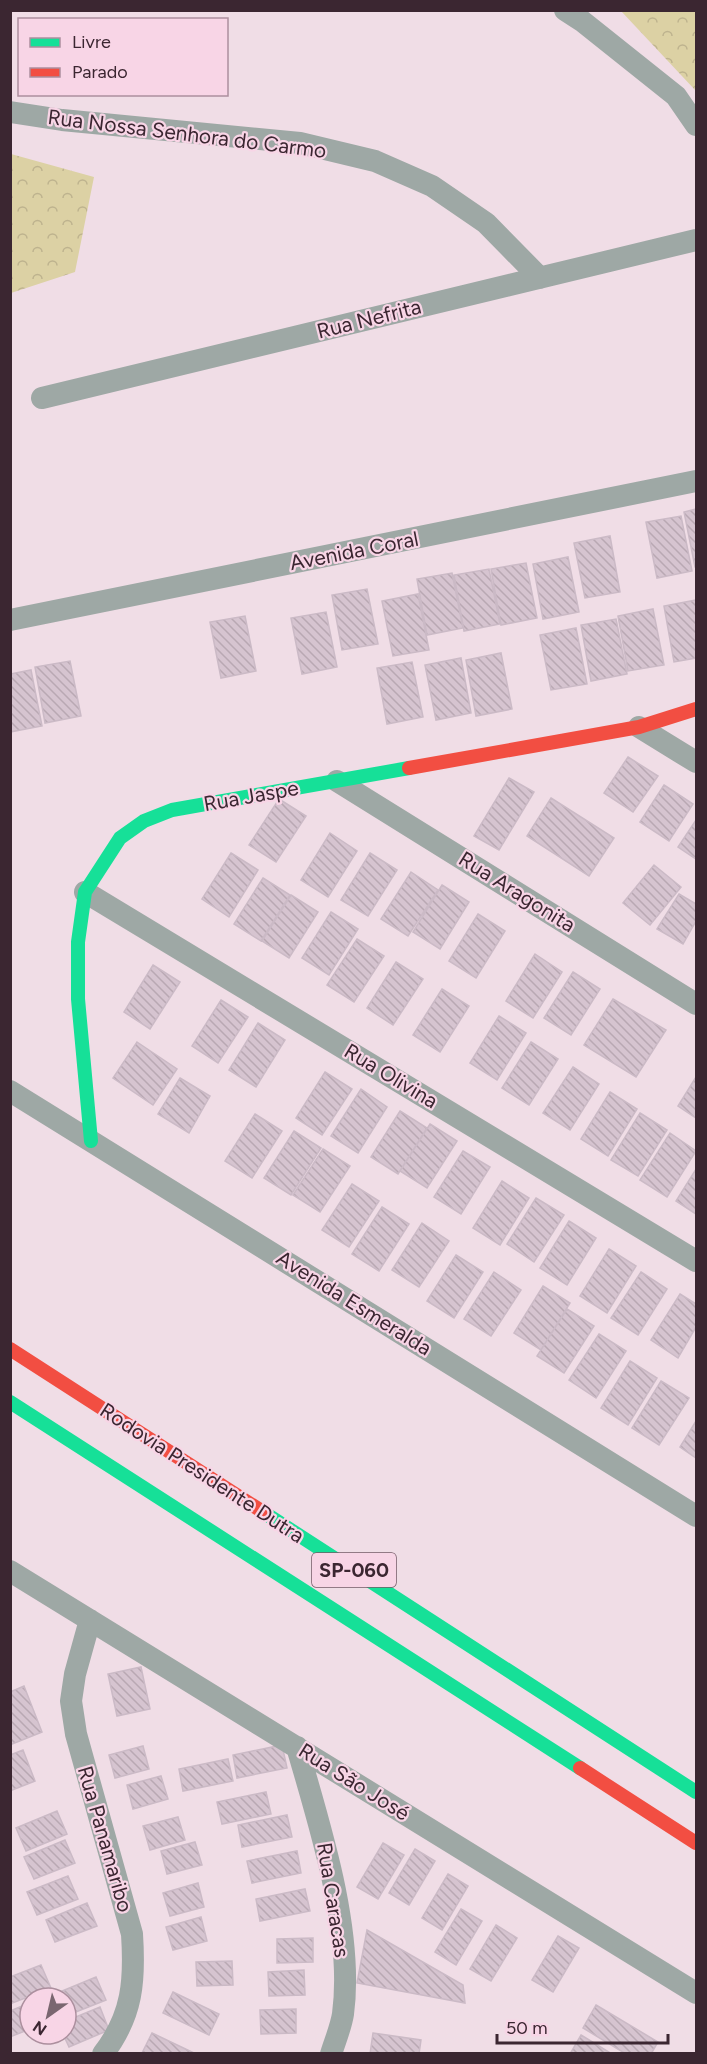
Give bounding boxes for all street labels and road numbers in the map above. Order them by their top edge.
street label: Rua Nossa Senhora do Carmo [46,104,328,163]
street label: Rua Nefrita [314,293,424,344]
street label: Avenida Coral [287,526,420,575]
street label: Rua Jaspe [201,775,300,816]
street label: Rua Aragonita [454,846,580,937]
street label: Rua Olivina [340,1038,443,1113]
street label: Avenida Esmeralda [272,1245,436,1360]
street label: Rodovia Presidente Dutra [95,1397,309,1548]
road number: SP-060 [312,1553,396,1587]
street label: Rua São José [294,1738,414,1826]
street label: Rua Panamaribo [73,1763,138,1915]
street label: Rua Caracas [312,1841,355,1959]

